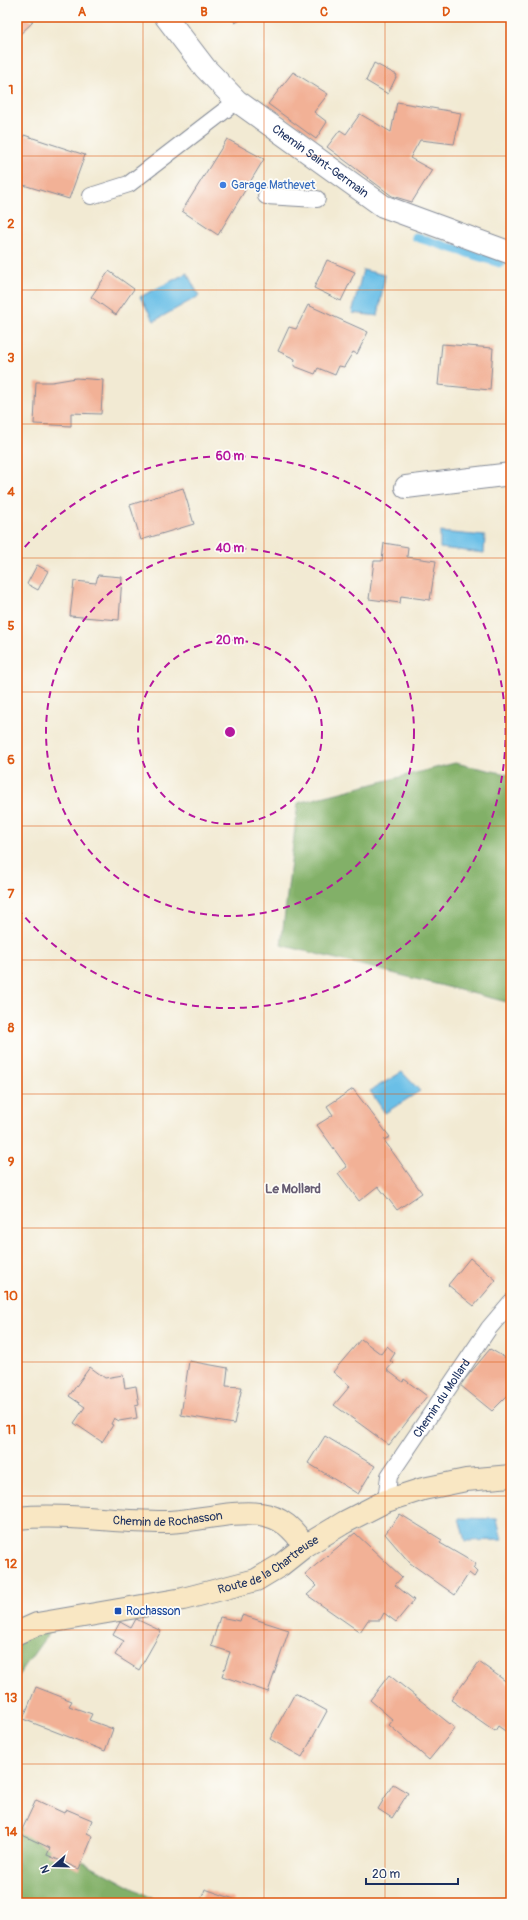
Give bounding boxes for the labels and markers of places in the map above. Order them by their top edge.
place label: Garage Mathevet [231,178,316,193]
marker: Garage Mathevet [218,180,228,190]
centre of rings [223,725,237,739]
place label: Rochasson [126,1604,181,1619]
marker: Rochasson [113,1606,123,1616]

